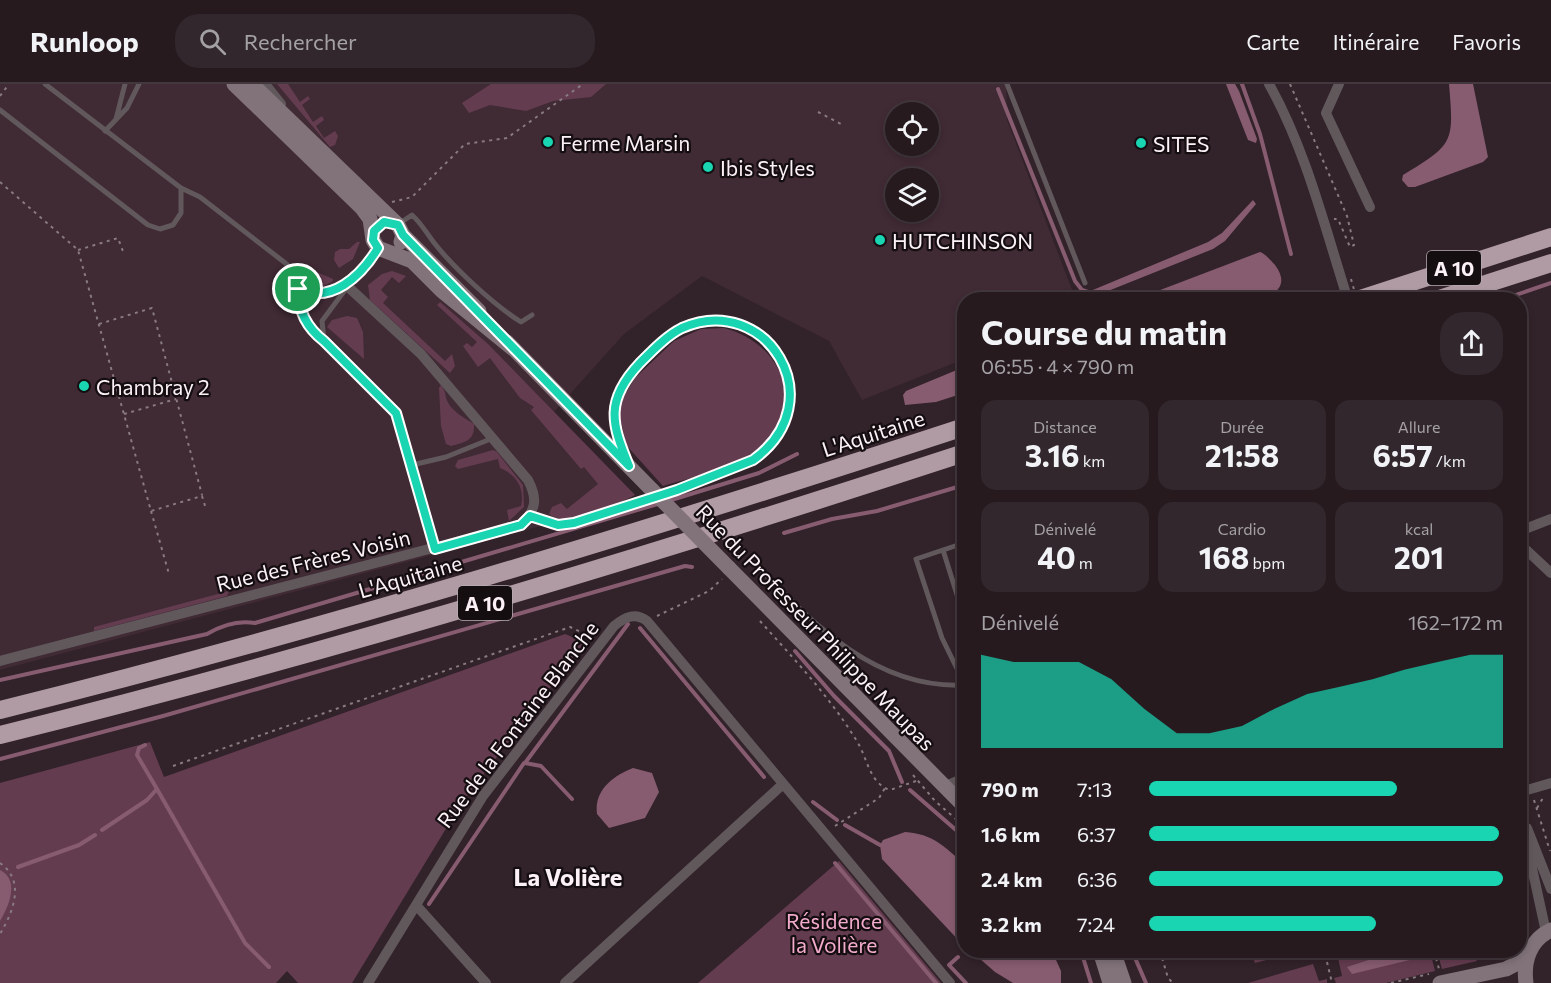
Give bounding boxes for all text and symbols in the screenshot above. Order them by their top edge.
search box [175,14,595,68]
text: Runloop [30,24,139,58]
icon: search [196,25,229,58]
text: Rechercher [244,28,357,55]
text: Carte [1246,29,1300,54]
text: Itinéraire [1333,29,1419,54]
text: Favoris [1452,29,1521,54]
map controls [885,102,939,222]
button: locate [885,102,939,156]
place label: Ferme Marsin [560,130,690,155]
place label: SITES [1153,131,1209,156]
marker: Ferme Marsin [541,135,555,149]
marker: SITES [1134,136,1148,150]
place label: Ibis Styles [720,155,815,180]
marker: Ibis Styles [701,160,715,174]
button: layers [885,168,939,222]
place label: HUTCHINSON [892,228,1033,253]
marker: HUTCHINSON [873,233,887,247]
road number: A 10 [1427,251,1481,285]
pin [272,263,323,314]
icon: arrive [281,272,314,305]
text: Course du matin [981,311,1227,352]
button: share [1440,312,1503,375]
text: 06:55 · 4 × 790 m [981,354,1134,378]
place label: Chambray 2 [96,374,210,399]
marker: Chambray 2 [77,379,91,393]
street label: L'Aquitaine [818,405,928,461]
text: Distance [1033,417,1097,436]
text: Durée [1220,417,1264,436]
text: Allure [1398,417,1440,436]
text: 3.16 [1025,436,1080,473]
text: 21:58 [1205,436,1279,473]
text: 6:57 [1372,436,1433,473]
text: km [1080,451,1105,470]
text: /km [1433,451,1466,470]
street label: Rue du Professeur Philippe Maupas [692,499,940,755]
text: Dénivelé [1034,519,1096,538]
text: Cardio [1218,519,1266,538]
text: kcal [1405,519,1433,538]
street label: Rue des Frères Voisin [213,524,413,596]
text: 40 [1037,538,1076,575]
text: 168 [1199,538,1249,575]
text: 201 [1394,538,1444,575]
street label: L'Aquitaine [355,549,465,603]
text: m [1076,553,1093,572]
text: bpm [1249,553,1285,572]
road number: A 10 [458,586,512,620]
text: Dénivelé [981,610,1059,634]
text: 162–172 m [1408,610,1503,634]
street label: Rue de la Fontaine Blanche [431,616,603,832]
text: 790 m [981,777,1039,801]
text: 7:13 [1077,777,1112,801]
text: 1.6 km [981,822,1040,846]
text: 6:37 [1077,822,1116,846]
district label: La Volière [514,862,622,891]
text: 2.4 km [981,867,1043,891]
text: 6:36 [1077,867,1117,891]
park label: Résidence la Volière [786,908,882,957]
text: 3.2 km [981,912,1042,936]
text: 7:24 [1077,912,1115,936]

